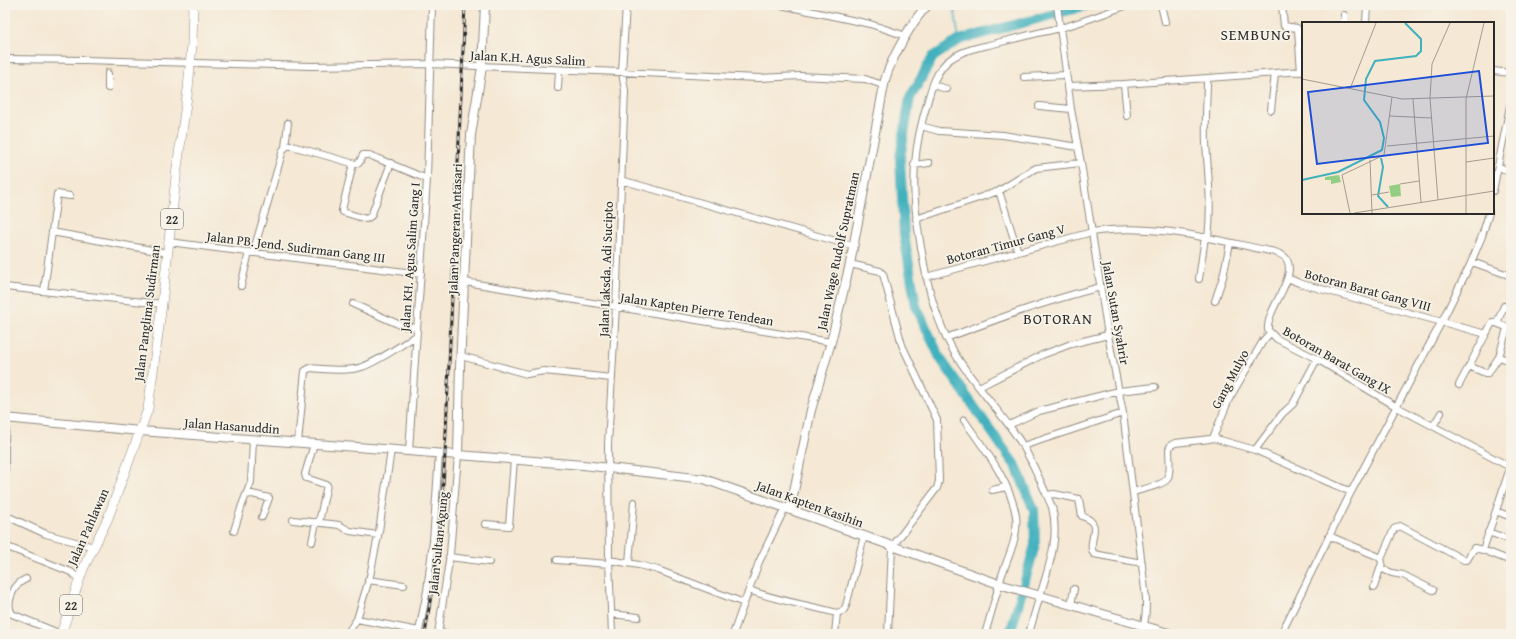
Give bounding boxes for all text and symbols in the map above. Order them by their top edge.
inset map [1302,22,1494,214]
district label: SEMBUNG [1220,24,1292,45]
street label: Jalan K.H. Agus Salim [468,45,587,71]
street label: Jalan Pangeran Antasari [443,163,467,297]
street label: Jalan Wage Rudolf Supratman [812,169,864,334]
street label: Jalan KH. Agus Salim Gang I [395,182,425,334]
street label: Jalan Laksda. Adi Sucipto [594,200,618,339]
road number: 22 [161,209,183,229]
street label: Botoran Timur Gang V [944,219,1068,269]
street label: Jalan PB. Jend. Sudirman Gang III [204,226,386,267]
street label: Jalan Panglima Sudirman [129,243,165,384]
street label: Jalan Sutan Syahrir [1097,258,1135,367]
street label: Botoran Barat Gang VIII [1303,264,1433,316]
street label: Jalan Kapten Pierre Tendean [617,287,776,331]
district label: BOTORAN [1023,308,1093,329]
street label: Botoran Barat Gang IX [1280,321,1394,399]
street label: Gang Mulyo [1206,346,1254,412]
street label: Jalan Hasanuddin [182,413,281,439]
street label: Jalan Kapten Kasihin [752,475,867,532]
street label: Jalan Pahlawan [62,485,114,570]
street label: Jalan Sultan Agung [423,490,453,597]
road number: 22 [60,595,82,615]

